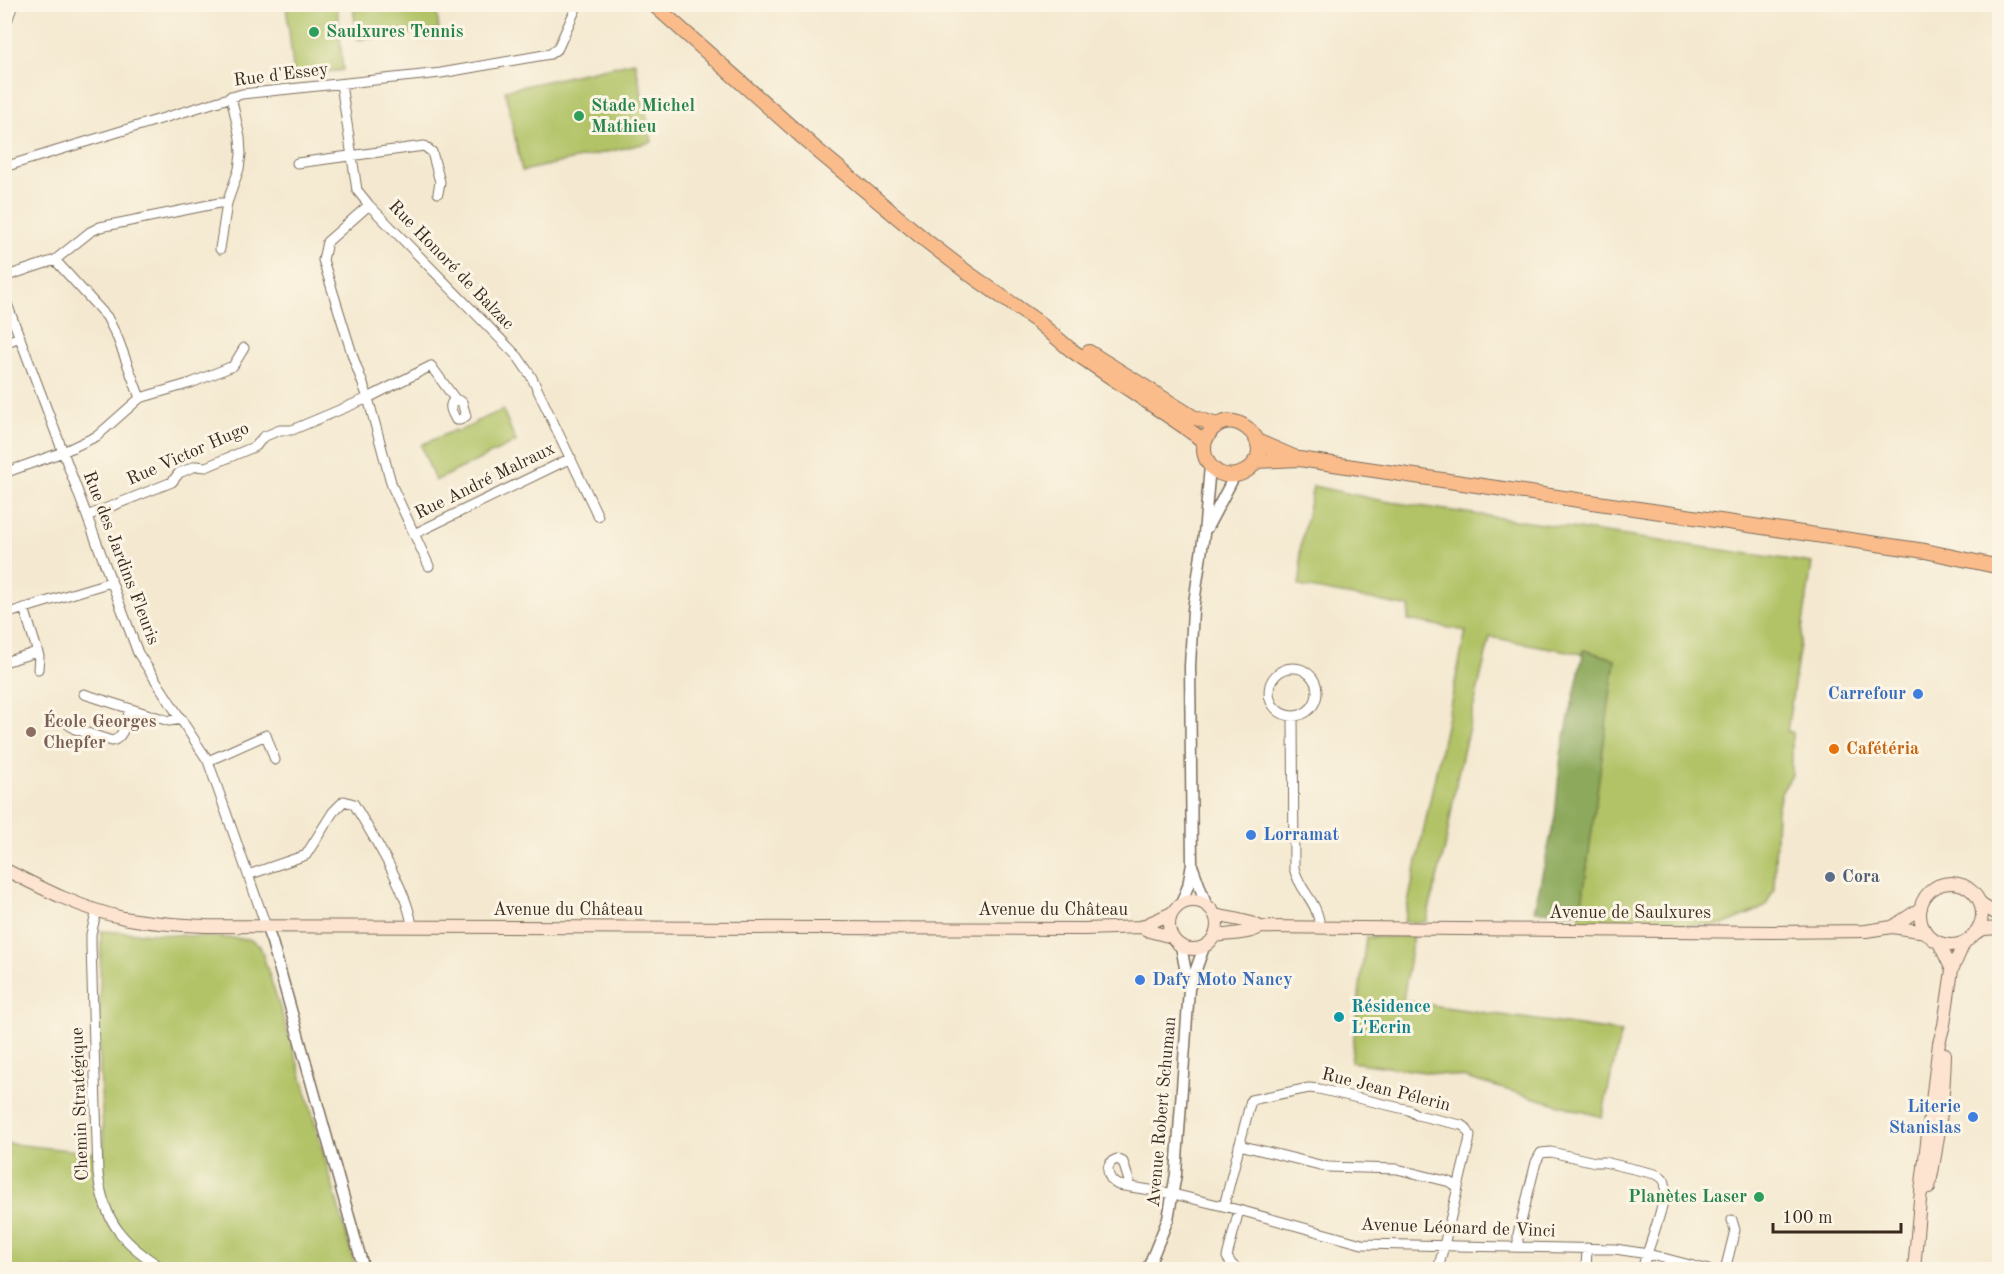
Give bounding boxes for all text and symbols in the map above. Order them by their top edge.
place label: Saulxures Tennis [326,23,464,41]
marker: Saulxures Tennis [307,25,321,39]
street label: Rue d'Essey [233,60,330,90]
place label: Stade Michel Mathieu [591,97,695,136]
marker: Stade Michel Mathieu [572,109,586,123]
street label: Rue Honoré de Balzac [385,197,517,333]
street label: Rue Victor Hugo [124,419,252,489]
street label: Rue André Malraux [412,439,558,523]
street label: Rue des Jardins Fleuris [80,469,162,647]
place label: Carrefour [1828,685,1906,703]
marker: Carrefour [1911,687,1925,701]
place label: École Georges Chepfer [43,709,157,752]
marker: École Georges Chepfer [24,725,38,739]
place label: Cafétéria [1846,740,1919,758]
marker: Cafétéria [1827,742,1841,756]
place label: Lorramat [1263,826,1339,844]
marker: Lorramat [1244,828,1258,842]
place label: Cora [1842,868,1880,886]
marker: Cora [1823,870,1837,884]
street label: Avenue du Château [493,901,643,919]
street label: Avenue du Château [978,901,1128,919]
street label: Avenue de Saulxures [1549,904,1711,922]
place label: Dafy Moto Nancy [1152,971,1293,989]
marker: Dafy Moto Nancy [1133,973,1147,987]
place label: Résidence L'Ecrin [1351,998,1431,1037]
marker: Résidence L'Ecrin [1332,1010,1346,1024]
street label: Avenue Robert Schuman [1145,1016,1179,1208]
street label: Chemin Stratégique [68,1027,92,1181]
street label: Rue Jean Pélerin [1320,1065,1453,1115]
place label: Literie Stanislas [1889,1098,1961,1137]
marker: Literie Stanislas [1966,1110,1980,1124]
place label: Planètes Laser [1628,1188,1747,1206]
marker: Planètes Laser [1752,1190,1766,1204]
scale bar [1773,1196,1900,1234]
text: 100 m [1782,1209,1833,1227]
street label: Avenue Léonard de Vinci [1360,1216,1556,1240]

